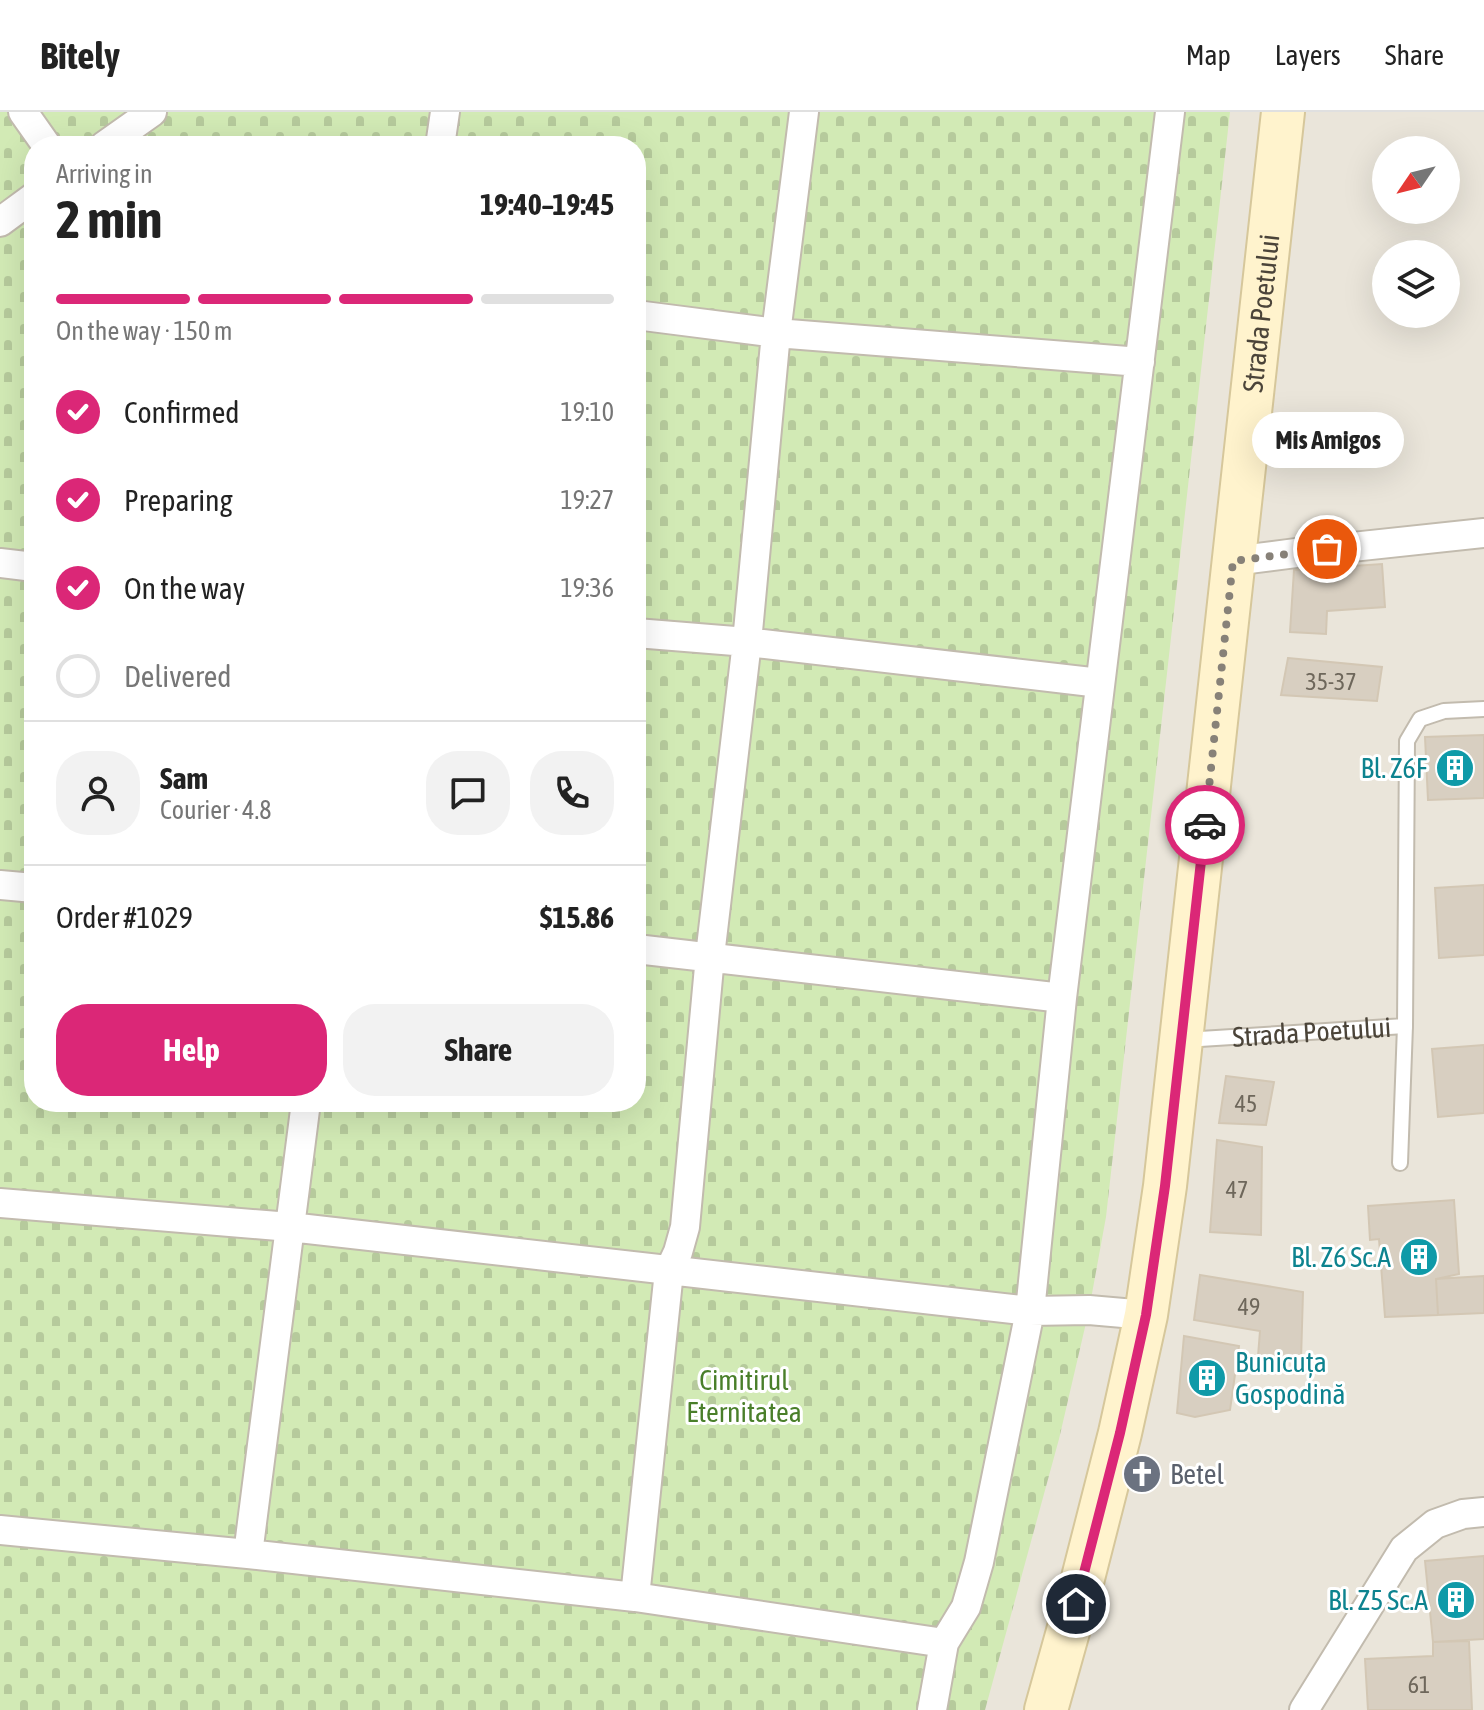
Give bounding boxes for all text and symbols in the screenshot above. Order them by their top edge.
text: Bitely [40,34,120,77]
text: Map [1186,39,1231,71]
text: Layers [1275,39,1341,71]
text: Share [1385,39,1444,71]
north arrow [1372,136,1460,224]
map controls [1372,136,1460,328]
text: Arriving in [56,159,153,189]
text: 19:40–19:45 [480,187,614,221]
text: 2 min [56,189,162,249]
street label: Strada Poetului [1236,232,1285,394]
button: layers [1372,240,1460,328]
text: On the way · 150 m [56,316,233,346]
icon: check [56,390,100,434]
text: Confirmed [124,395,239,429]
text: 19:10 [560,397,614,427]
callout: Mis Amigos [1251,413,1403,469]
text: Mis Amigos [1275,425,1381,455]
icon: check [56,478,100,522]
text: Preparing [124,483,233,517]
text: 19:27 [560,485,614,515]
pin [1293,515,1361,583]
icon: bag [1305,527,1349,571]
icon: check [56,566,100,610]
text: On the way [124,571,245,605]
text: 19:36 [560,573,614,603]
text: Delivered [124,659,232,693]
house number: 35-37 [1305,668,1357,695]
building icon: Bl. Z6F [1434,747,1476,789]
button: person [56,751,140,835]
button: chat [426,751,510,835]
button: phone [530,751,614,835]
place label: Bl. Z6F [1360,752,1427,784]
text: Sam [160,761,208,795]
courier [1165,785,1245,865]
text: Courier · 4.8 [160,795,271,825]
icon: car [1183,803,1227,847]
text: Order #1029 [56,900,193,934]
text: $15.86 [540,900,614,934]
button: Help [56,1004,327,1096]
button: Share [343,1004,614,1096]
street label: Strada Poetului [1231,1011,1392,1053]
house number: 45 [1235,1090,1257,1117]
house number: 47 [1226,1176,1248,1203]
building icon: Bl. Z6 Sc.A [1398,1236,1440,1278]
place label: Bl. Z6 Sc.A [1291,1241,1391,1273]
house number: 49 [1238,1293,1260,1320]
place label: Bunicuța Gospodină [1235,1346,1346,1410]
building icon: Bunicuța Gospodină [1186,1357,1228,1399]
park label: Cimitirul Eternitatea [686,1364,802,1428]
church icon: Betel [1121,1453,1163,1495]
place label: Betel [1170,1458,1224,1490]
pin [1042,1570,1110,1638]
building icon: Bl. Z5 Sc.A [1435,1579,1477,1621]
icon: home [1054,1582,1098,1626]
place label: Bl. Z5 Sc.A [1328,1584,1428,1616]
house number: 61 [1408,1671,1430,1698]

